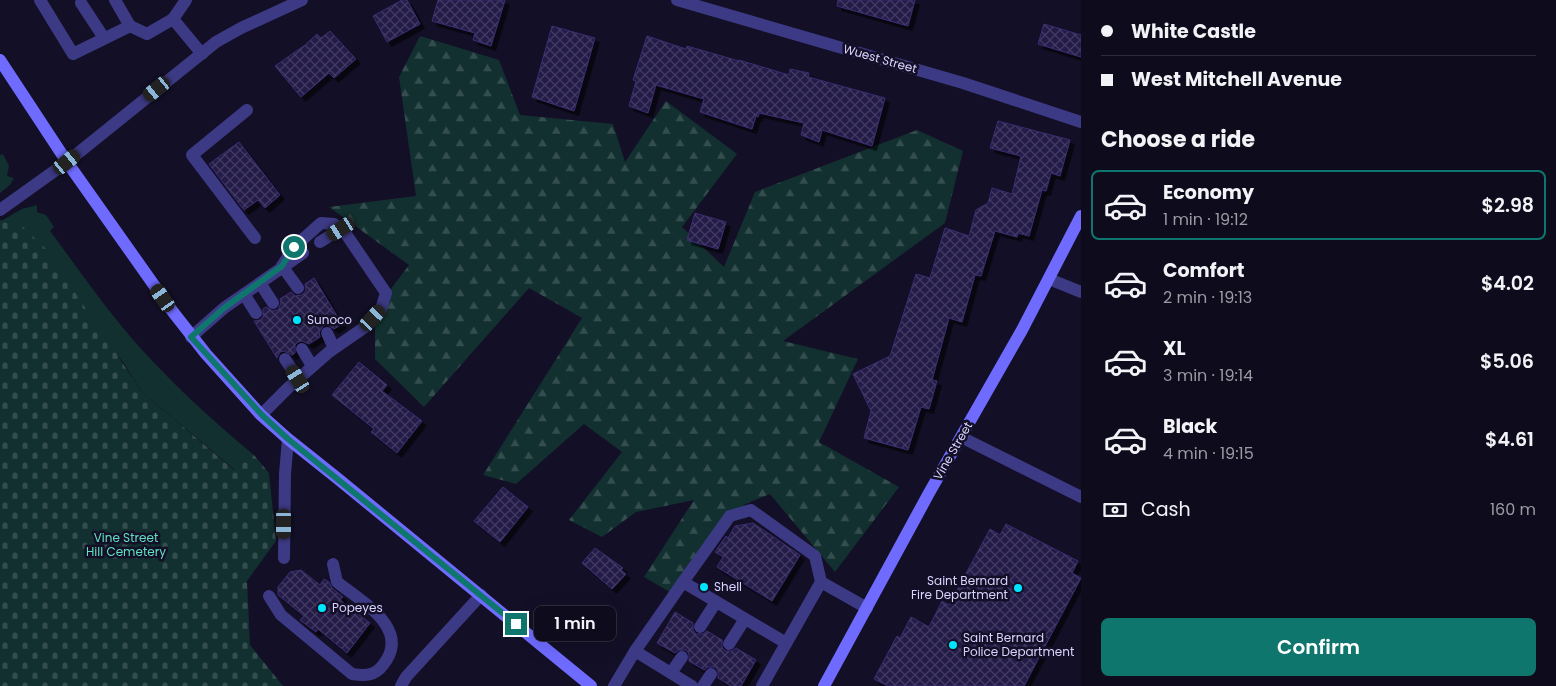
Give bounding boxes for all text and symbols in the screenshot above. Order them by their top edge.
text: White Castle [1131,18,1256,45]
street label: Wuest Street [841,40,919,77]
text: West Mitchell Avenue [1131,66,1342,93]
car [140,74,173,104]
text: Choose a ride [1101,124,1255,155]
car [50,147,83,177]
text: Economy [1163,179,1254,206]
icon: car [1103,183,1148,228]
text: $2.98 [1482,192,1534,219]
text: 1 min · 19:12 [1163,208,1248,231]
car [324,215,357,243]
route start [283,236,305,258]
text: Comfort [1163,257,1245,284]
icon: car [1103,261,1148,306]
text: $4.02 [1481,270,1534,297]
car [148,281,177,315]
text: 2 min · 19:13 [1163,286,1252,309]
car [357,302,388,334]
place label: Sunoco [307,311,352,328]
marker: Sunoco [291,314,303,326]
text: XL [1163,335,1186,362]
icon: car [1103,339,1148,384]
text: $5.06 [1480,348,1534,375]
car [283,362,312,396]
text: 3 min · 19:14 [1163,364,1253,387]
text: Black [1163,413,1217,440]
icon: car [1103,417,1148,462]
street label: Vine Street [929,419,976,483]
text: $4.61 [1485,426,1534,453]
text: 4 min · 19:15 [1163,442,1254,465]
icon: cash [1101,496,1129,524]
text: Cash [1141,496,1191,523]
text: 160 m [1490,498,1536,521]
car [276,509,291,539]
park label: Vine Street Hill Cemetery [86,529,166,560]
place label: Saint Bernard Fire Department [911,572,1008,603]
place label: Shell [714,578,742,595]
marker: Shell [698,581,710,593]
marker: Saint Bernard Fire Department [1012,582,1024,594]
place label: Popeyes [332,599,383,616]
marker: Popeyes [316,602,328,614]
callout: 1 min [534,606,616,642]
text: 1 min [554,612,596,635]
route end [505,613,527,635]
button: Confirm [1101,618,1536,676]
place label: Saint Bernard Police Department [963,629,1074,660]
marker: Saint Bernard Police Department [947,639,959,651]

